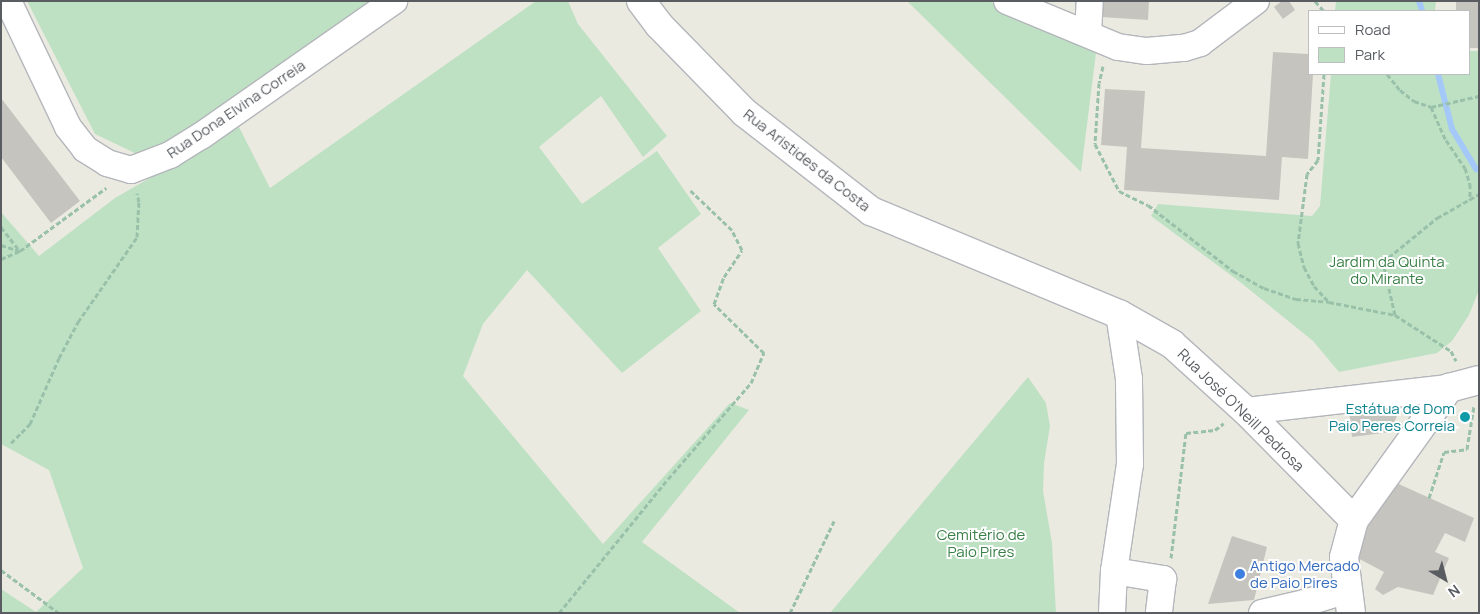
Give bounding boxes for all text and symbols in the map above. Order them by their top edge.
legend [1308,10,1470,75]
text: Road [1355,19,1391,40]
text: Park [1355,44,1385,65]
street label: Rua Dona Elvina Correia [163,56,309,162]
street label: Rua Aristides da Costa [740,105,874,215]
park label: Jardim da Quinta do Mirante [1329,252,1445,287]
street label: Rua José O'Neill Pedrosa [1174,345,1308,475]
place label: Estátua de Dom Paio Peres Correia [1329,399,1455,434]
marker: Estátua de Dom Paio Peres Correia [1459,411,1471,423]
park label: Cemitério de Paio Pires [937,525,1025,560]
north arrow [1420,554,1470,604]
place label: Antigo Mercado de Paio Pires [1250,556,1360,591]
marker: Antigo Mercado de Paio Pires [1234,568,1246,580]
text: N [1445,581,1464,602]

